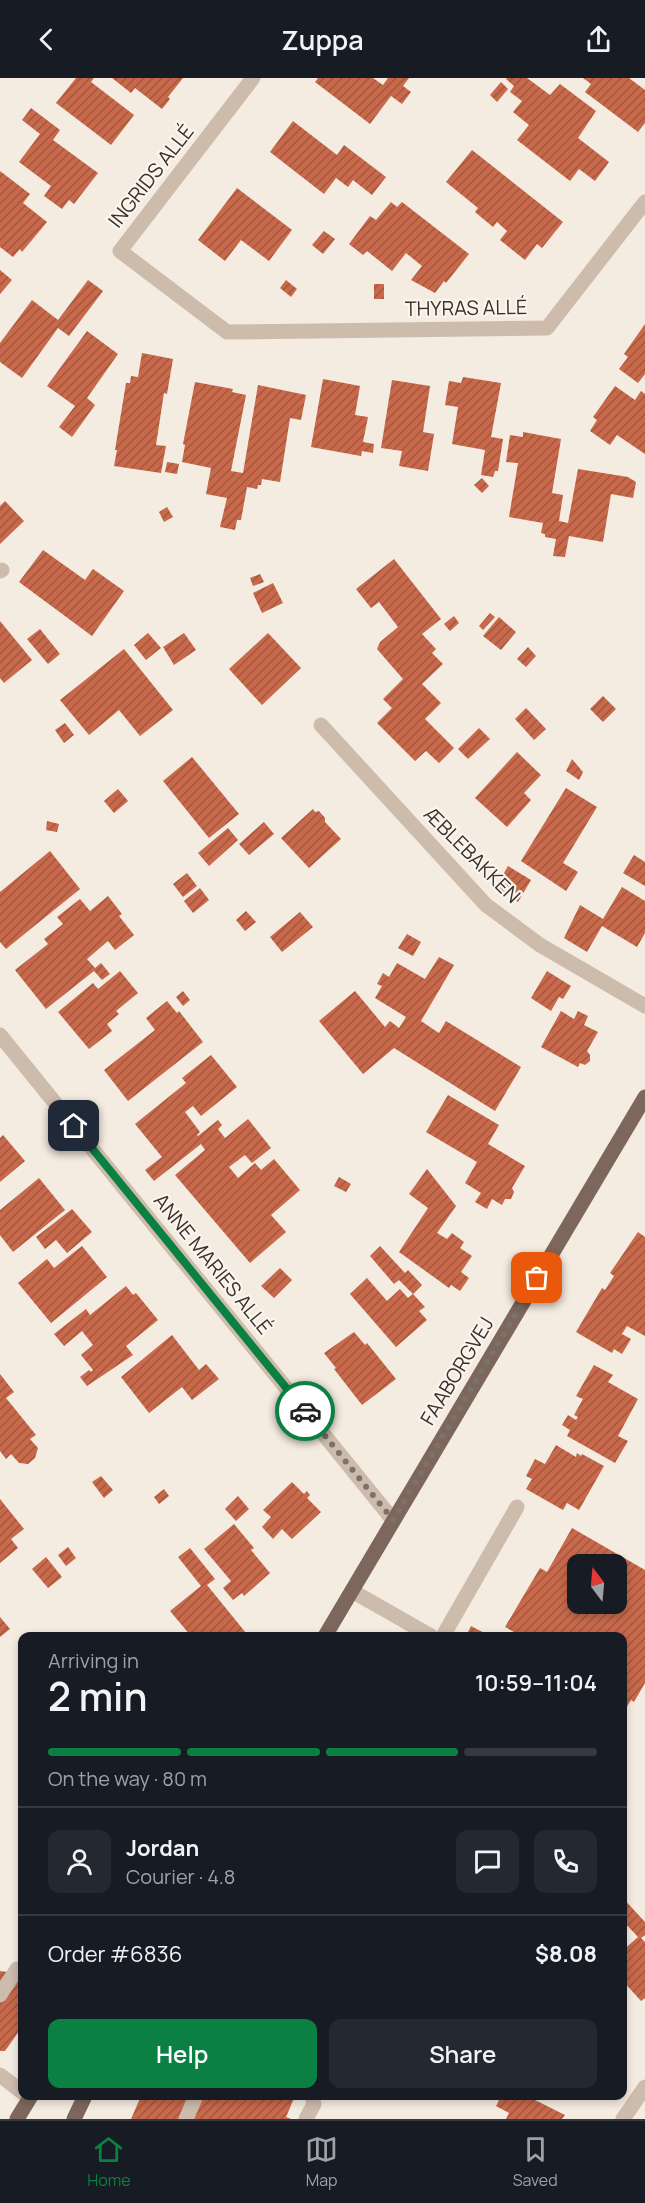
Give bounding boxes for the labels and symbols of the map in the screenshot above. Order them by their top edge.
street label: INGRIDS ALLÉ [102,119,199,233]
street label: THYRAS ALLÉ [405,293,527,322]
street label: ÆBLEBAKKEN [418,801,526,909]
pin [48,1100,99,1151]
street label: ANNE MARIES ALLÉ [148,1188,279,1340]
pin [511,1252,562,1303]
street label: FAABORGVEJ [414,1312,499,1430]
courier [275,1381,335,1441]
north arrow [567,1554,627,1614]

